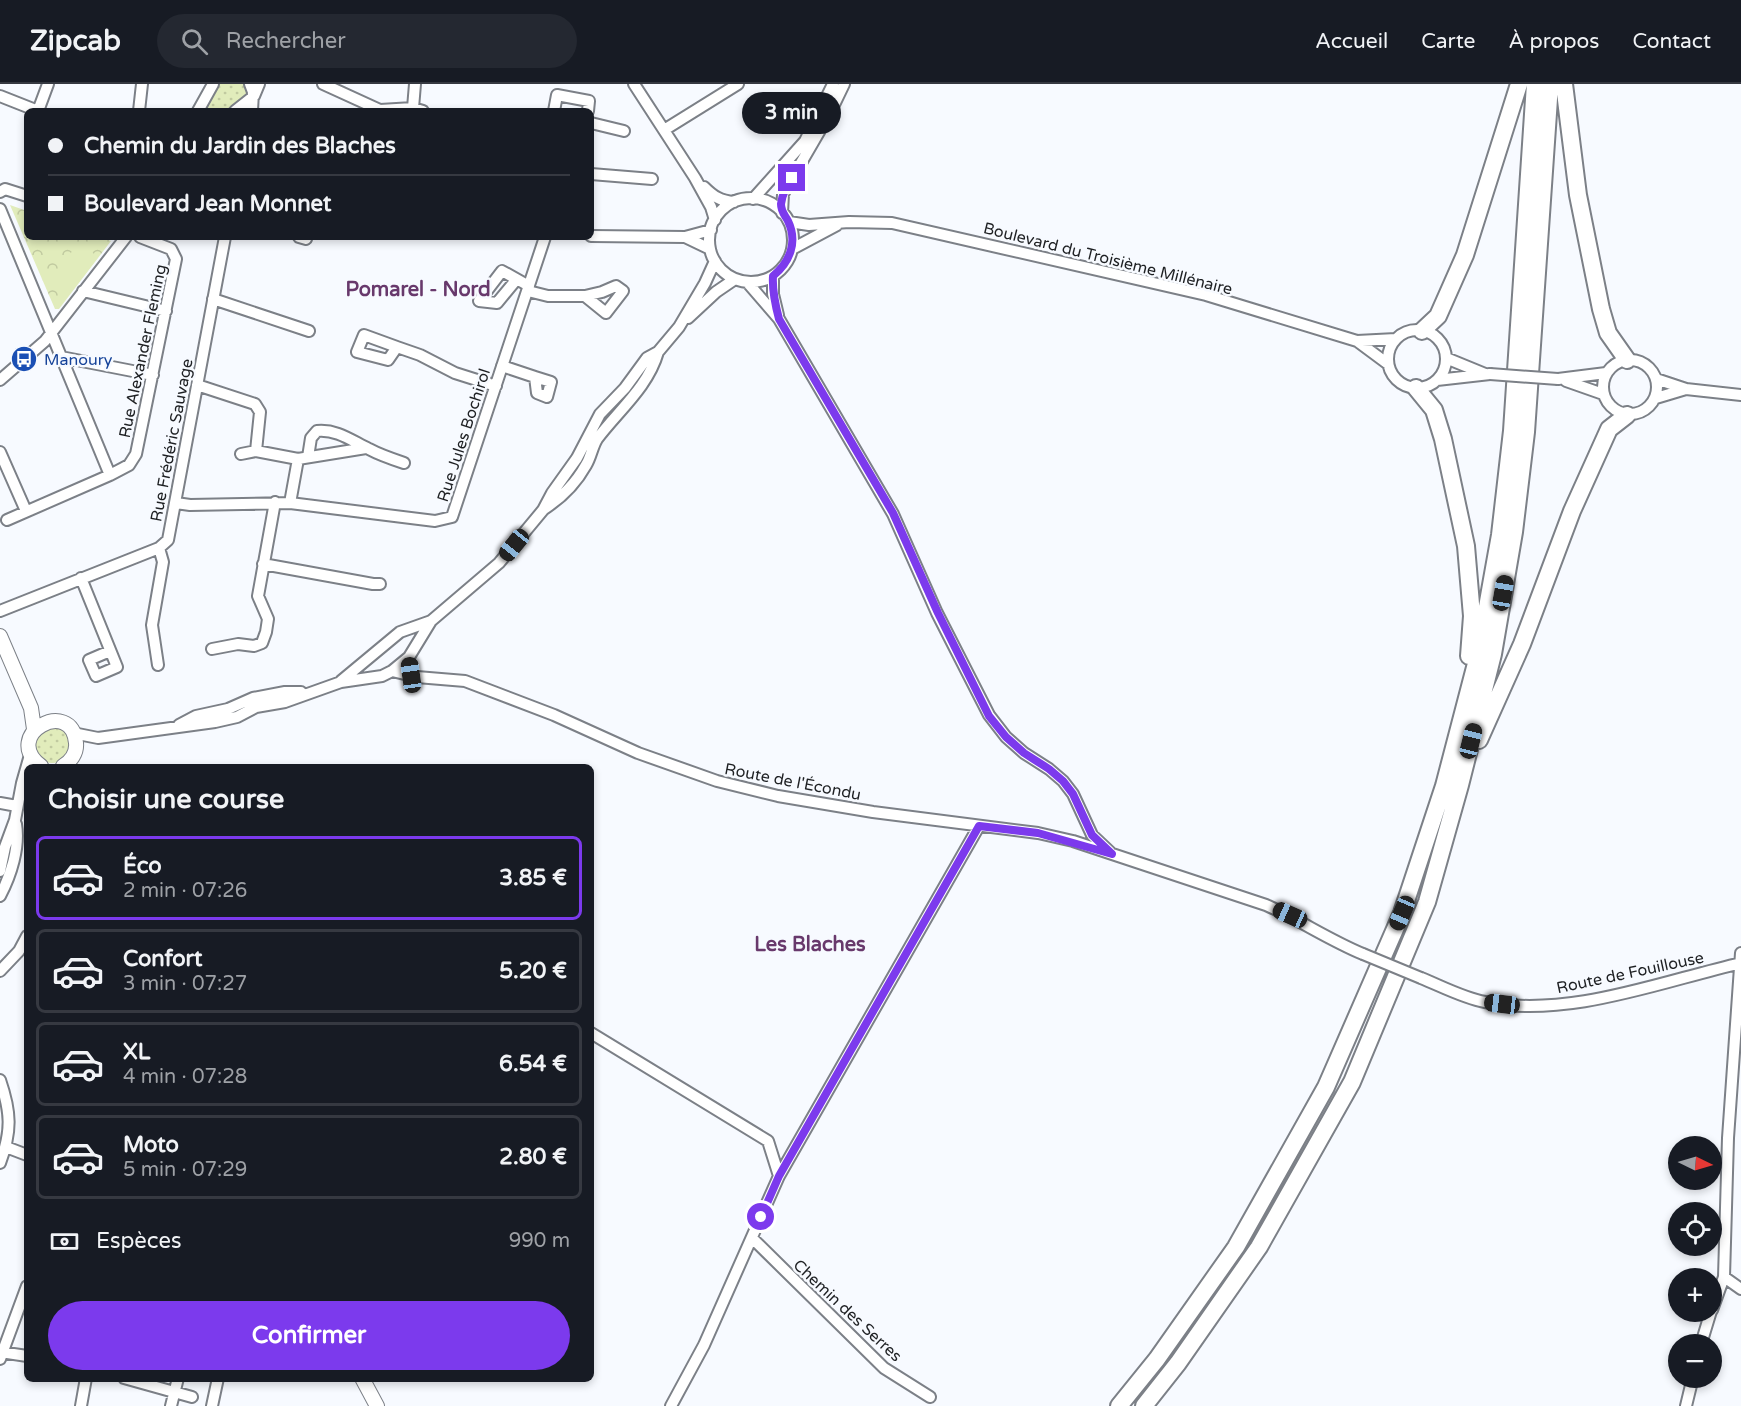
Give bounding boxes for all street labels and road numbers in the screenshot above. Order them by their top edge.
street label: Boulevard du Troisième Millénaire [981,218,1234,300]
street label: Rue Alexander Fleming [115,262,171,440]
street label: Rue Frédéric Sauvage [146,357,198,523]
street label: Rue Jules Bochirol [433,366,495,505]
street label: Route de l'Écondu [723,759,863,805]
street label: Route de Fouillouse [1555,948,1706,998]
street label: Chemin des Serres [789,1255,906,1366]

